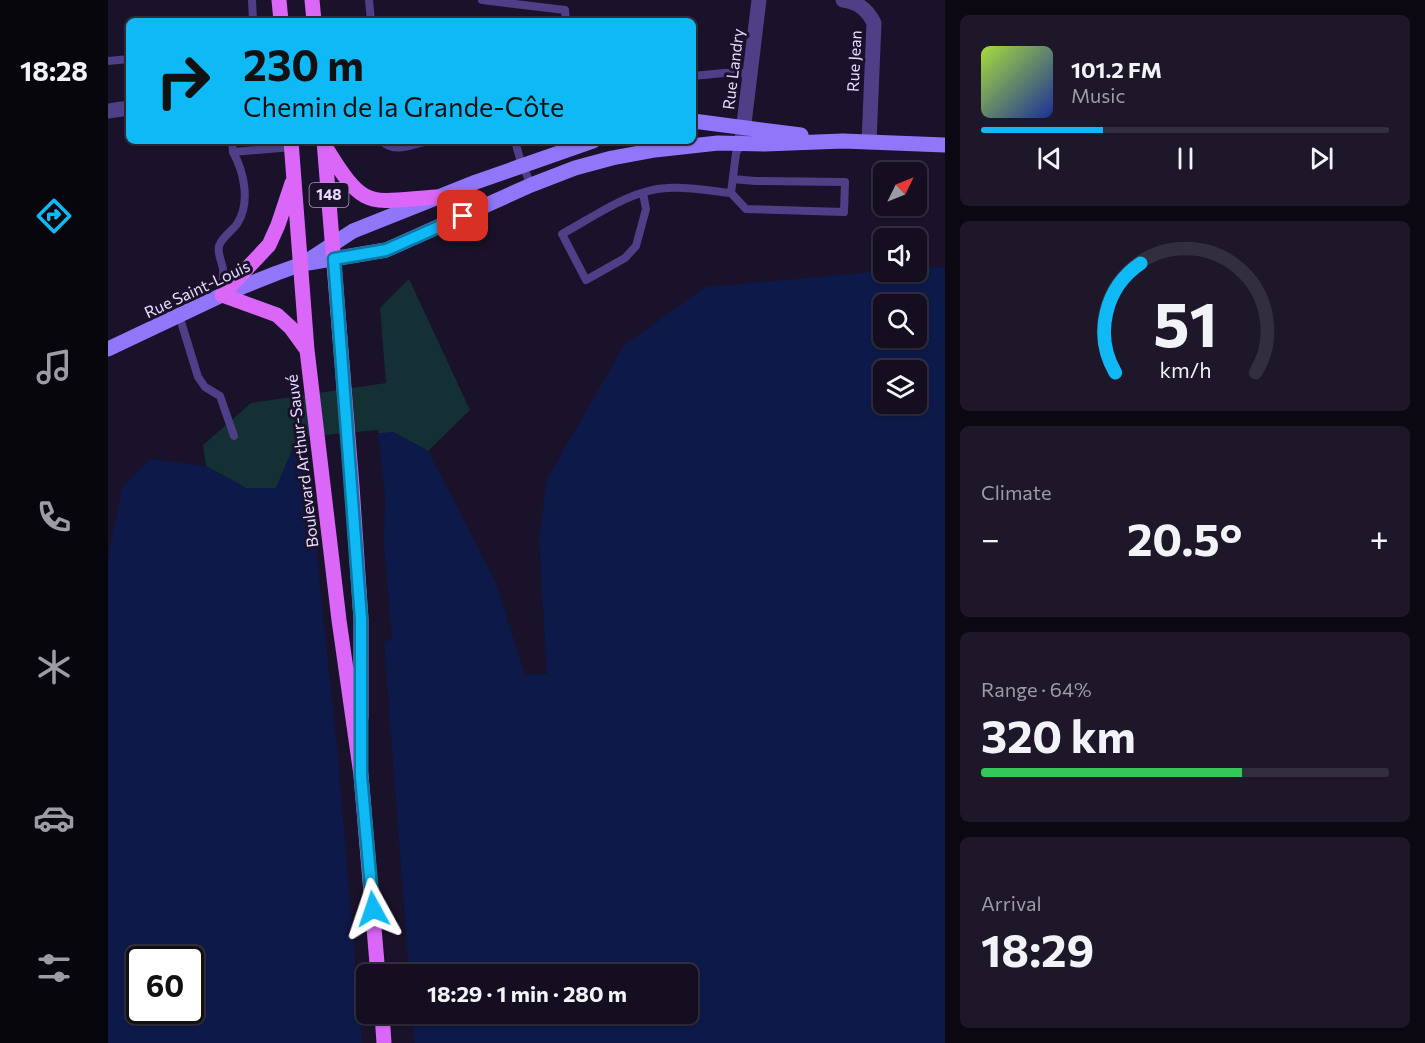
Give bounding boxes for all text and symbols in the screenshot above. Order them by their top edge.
street label: Rue Landry [718,27,747,111]
street label: Rue Jean [842,30,865,92]
text: 230 m [243,38,364,90]
icon: right [144,42,222,120]
text: 18:28 [20,54,88,87]
text: 101.2 FM [1071,56,1162,83]
text: Music [1071,83,1125,107]
text: Chemin de la Grande-Côte [243,90,564,123]
icon: previous [1033,142,1066,175]
icon: pause [1169,142,1202,175]
icon: next [1305,142,1338,175]
north arrow [873,162,927,216]
map controls [873,162,927,414]
road number: 148 [310,183,348,207]
pin [437,190,488,241]
icon: directions [33,195,75,237]
icon: arrive [446,199,479,232]
button: sound [873,228,927,282]
street label: Rue Saint-Louis [141,256,253,321]
text: 51 [1153,284,1217,360]
button: search [873,294,927,348]
icon: music [33,346,75,388]
text: km/h [1159,356,1211,382]
button: layers [873,360,927,414]
street label: Boulevard Arthur-Sauvé [281,373,322,549]
text: Climate [981,480,1051,504]
icon: phone [33,496,75,538]
text: 20.5° [1127,510,1242,565]
text: − [981,517,1000,558]
text: + [1370,517,1389,558]
icon: climate [33,646,75,688]
text: Range · 64% [981,677,1092,701]
text: 320 km [981,707,1136,762]
icon: car [33,797,75,839]
position arrow [341,877,405,941]
text: Arrival [981,891,1042,915]
text: 18:29 [981,921,1094,976]
speed limit sign: 60 [126,946,204,1024]
icon: filters [33,947,75,989]
text: 18:29 · 1 min · 280 m [427,980,627,1007]

